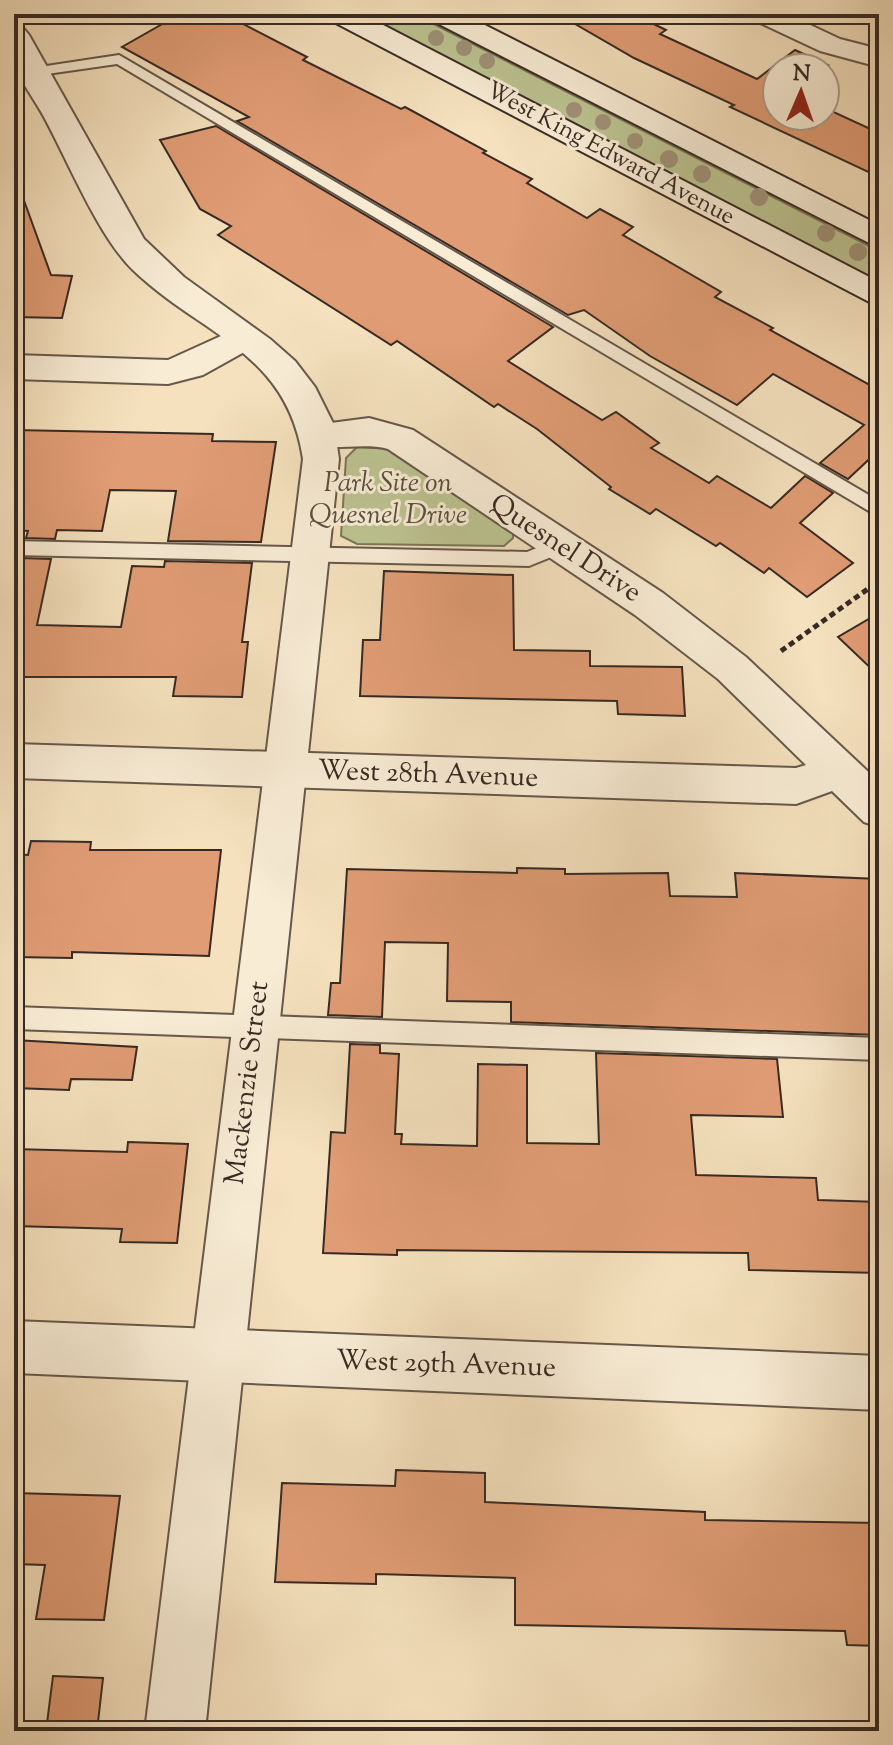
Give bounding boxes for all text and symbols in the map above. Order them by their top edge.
north arrow [761,52,841,132]
text: N [792,59,811,91]
street label: West King Edward Avenue [479,74,741,234]
park label: Park Site on Quesnel Drive [309,464,467,536]
street label: Quesnel Drive [481,485,649,613]
street label: West 28th Avenue [317,751,539,799]
street label: Mackenzie Street [216,979,280,1187]
street label: West 29th Avenue [335,1341,557,1389]

